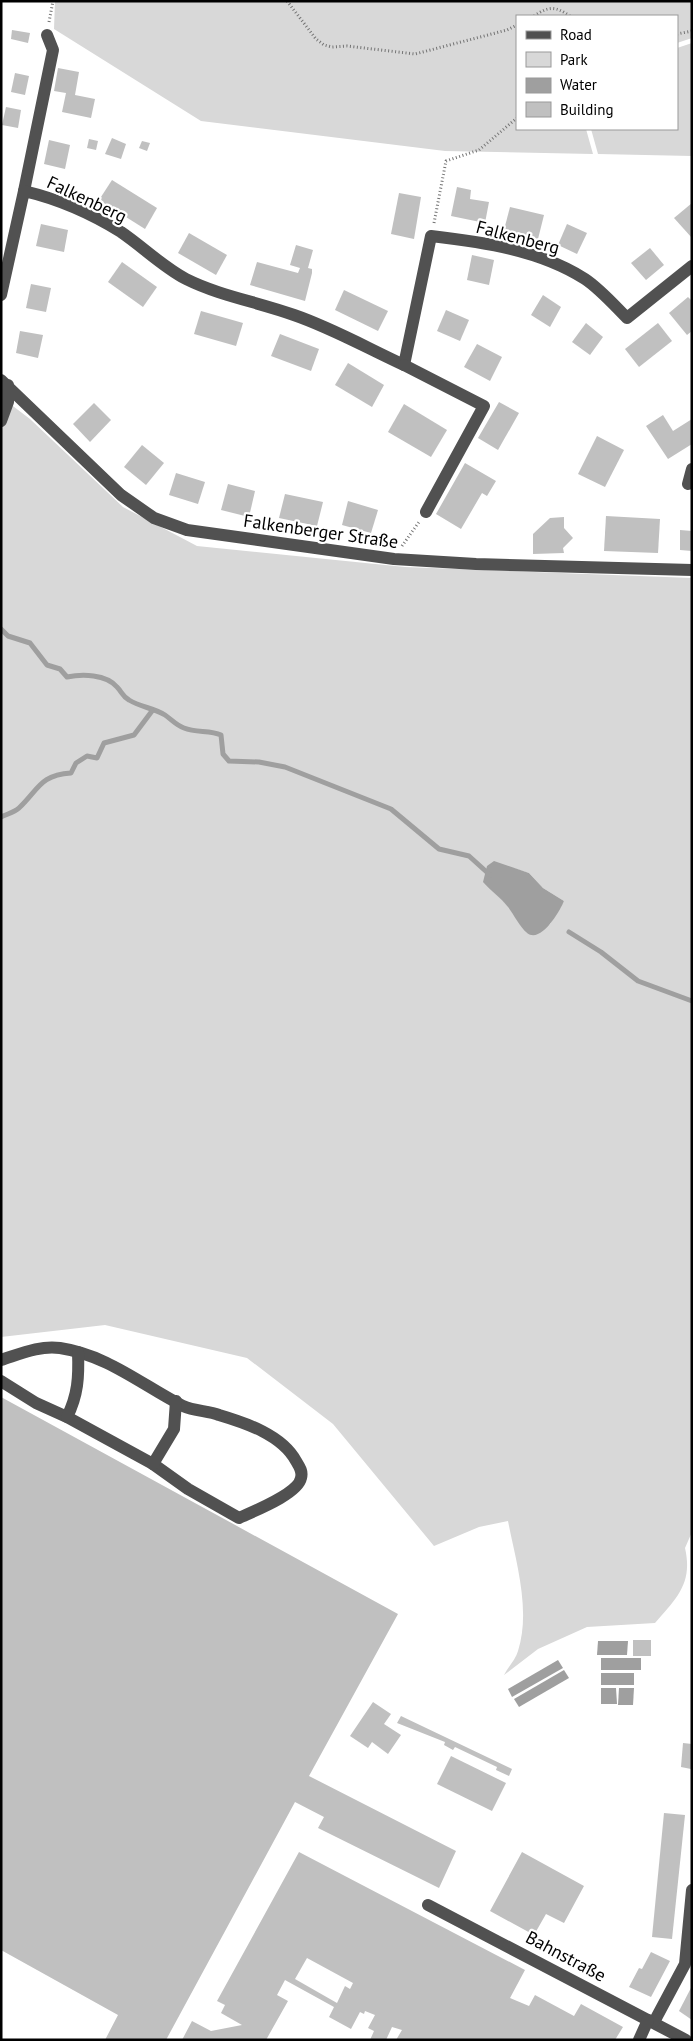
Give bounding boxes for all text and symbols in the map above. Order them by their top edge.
legend [516,15,678,130]
text: Road [560,25,592,44]
text: Park [560,50,588,69]
text: Water [560,75,597,94]
text: Building [560,100,614,119]
street label: Falkenberg [43,171,131,227]
street label: Falkenberg [474,215,562,259]
street label: Falkenberger Straße [242,509,400,553]
street label: Bahnstraße [522,1925,610,1987]

